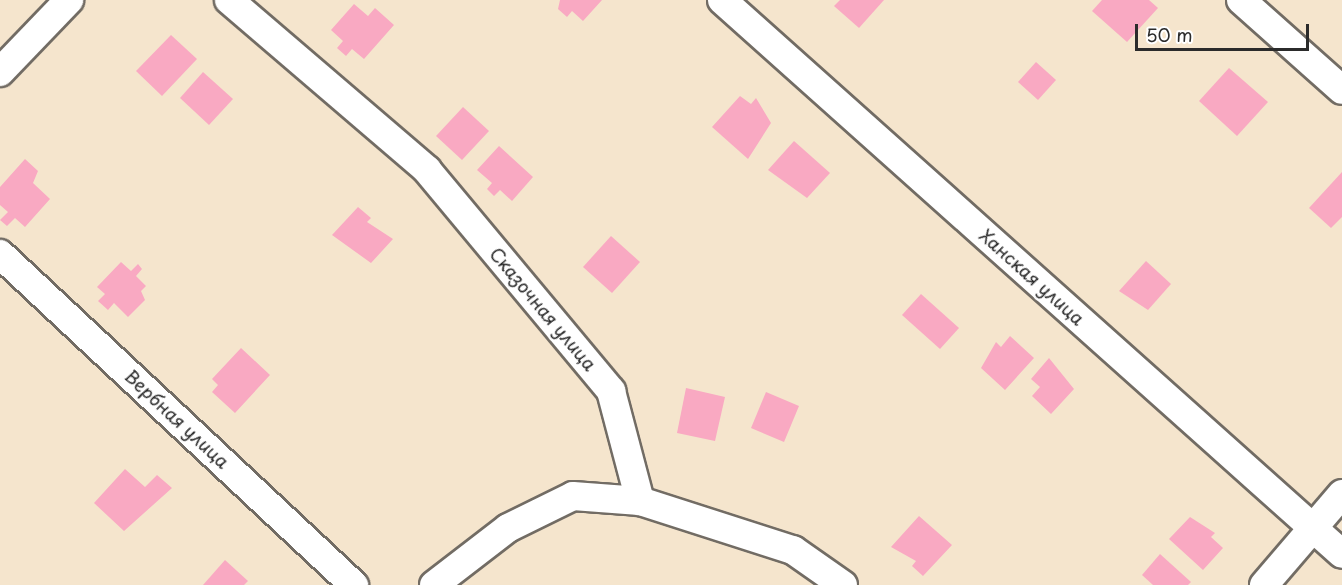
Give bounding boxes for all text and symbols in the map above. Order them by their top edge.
scale bar [1138,12,1312,50]
text: 50 m [1146,21,1193,48]
street label: Ханская улица [975,224,1089,330]
street label: Сказочная улица [485,243,601,375]
street label: Вербная улица [120,365,234,473]

